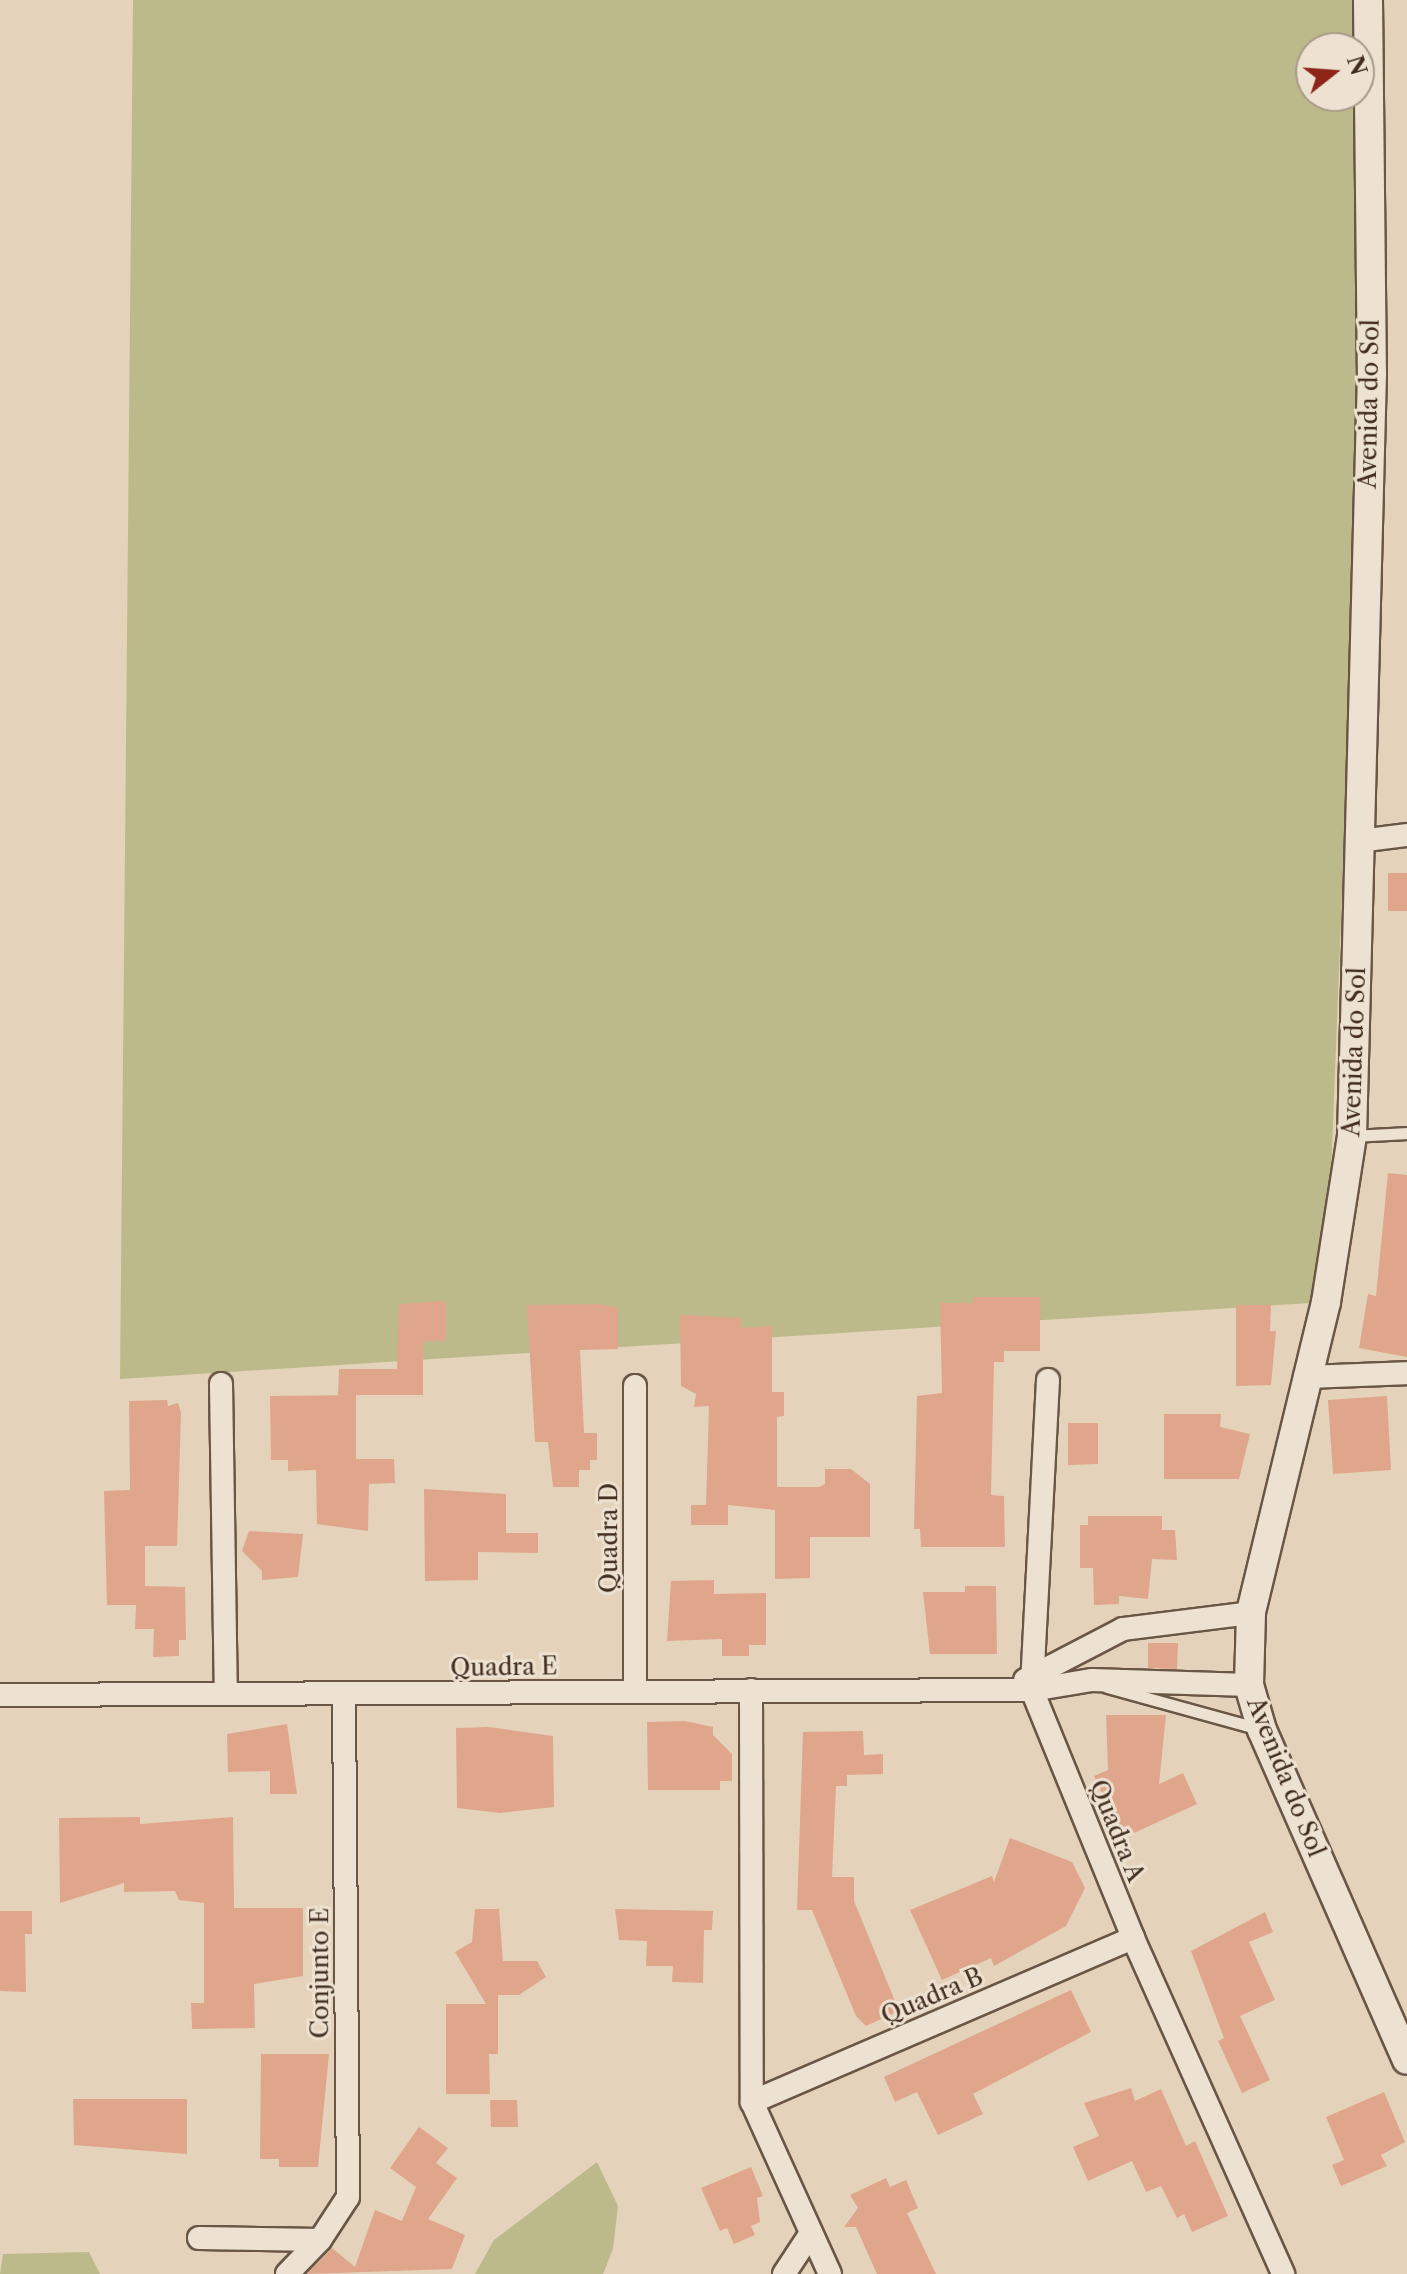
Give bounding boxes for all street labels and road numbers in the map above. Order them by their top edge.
street label: Avenida do Sol [1353,319,1385,489]
street label: Avenida do Sol [1337,967,1371,1137]
street label: Quadra D [595,1483,623,1593]
street label: Quadra E [450,1652,558,1682]
street label: Avenida do Sol [1241,1693,1331,1861]
street label: Quadra A [1083,1775,1151,1887]
street label: Conjunto E [306,1907,334,2039]
street label: Quadra B [877,1962,987,2030]

